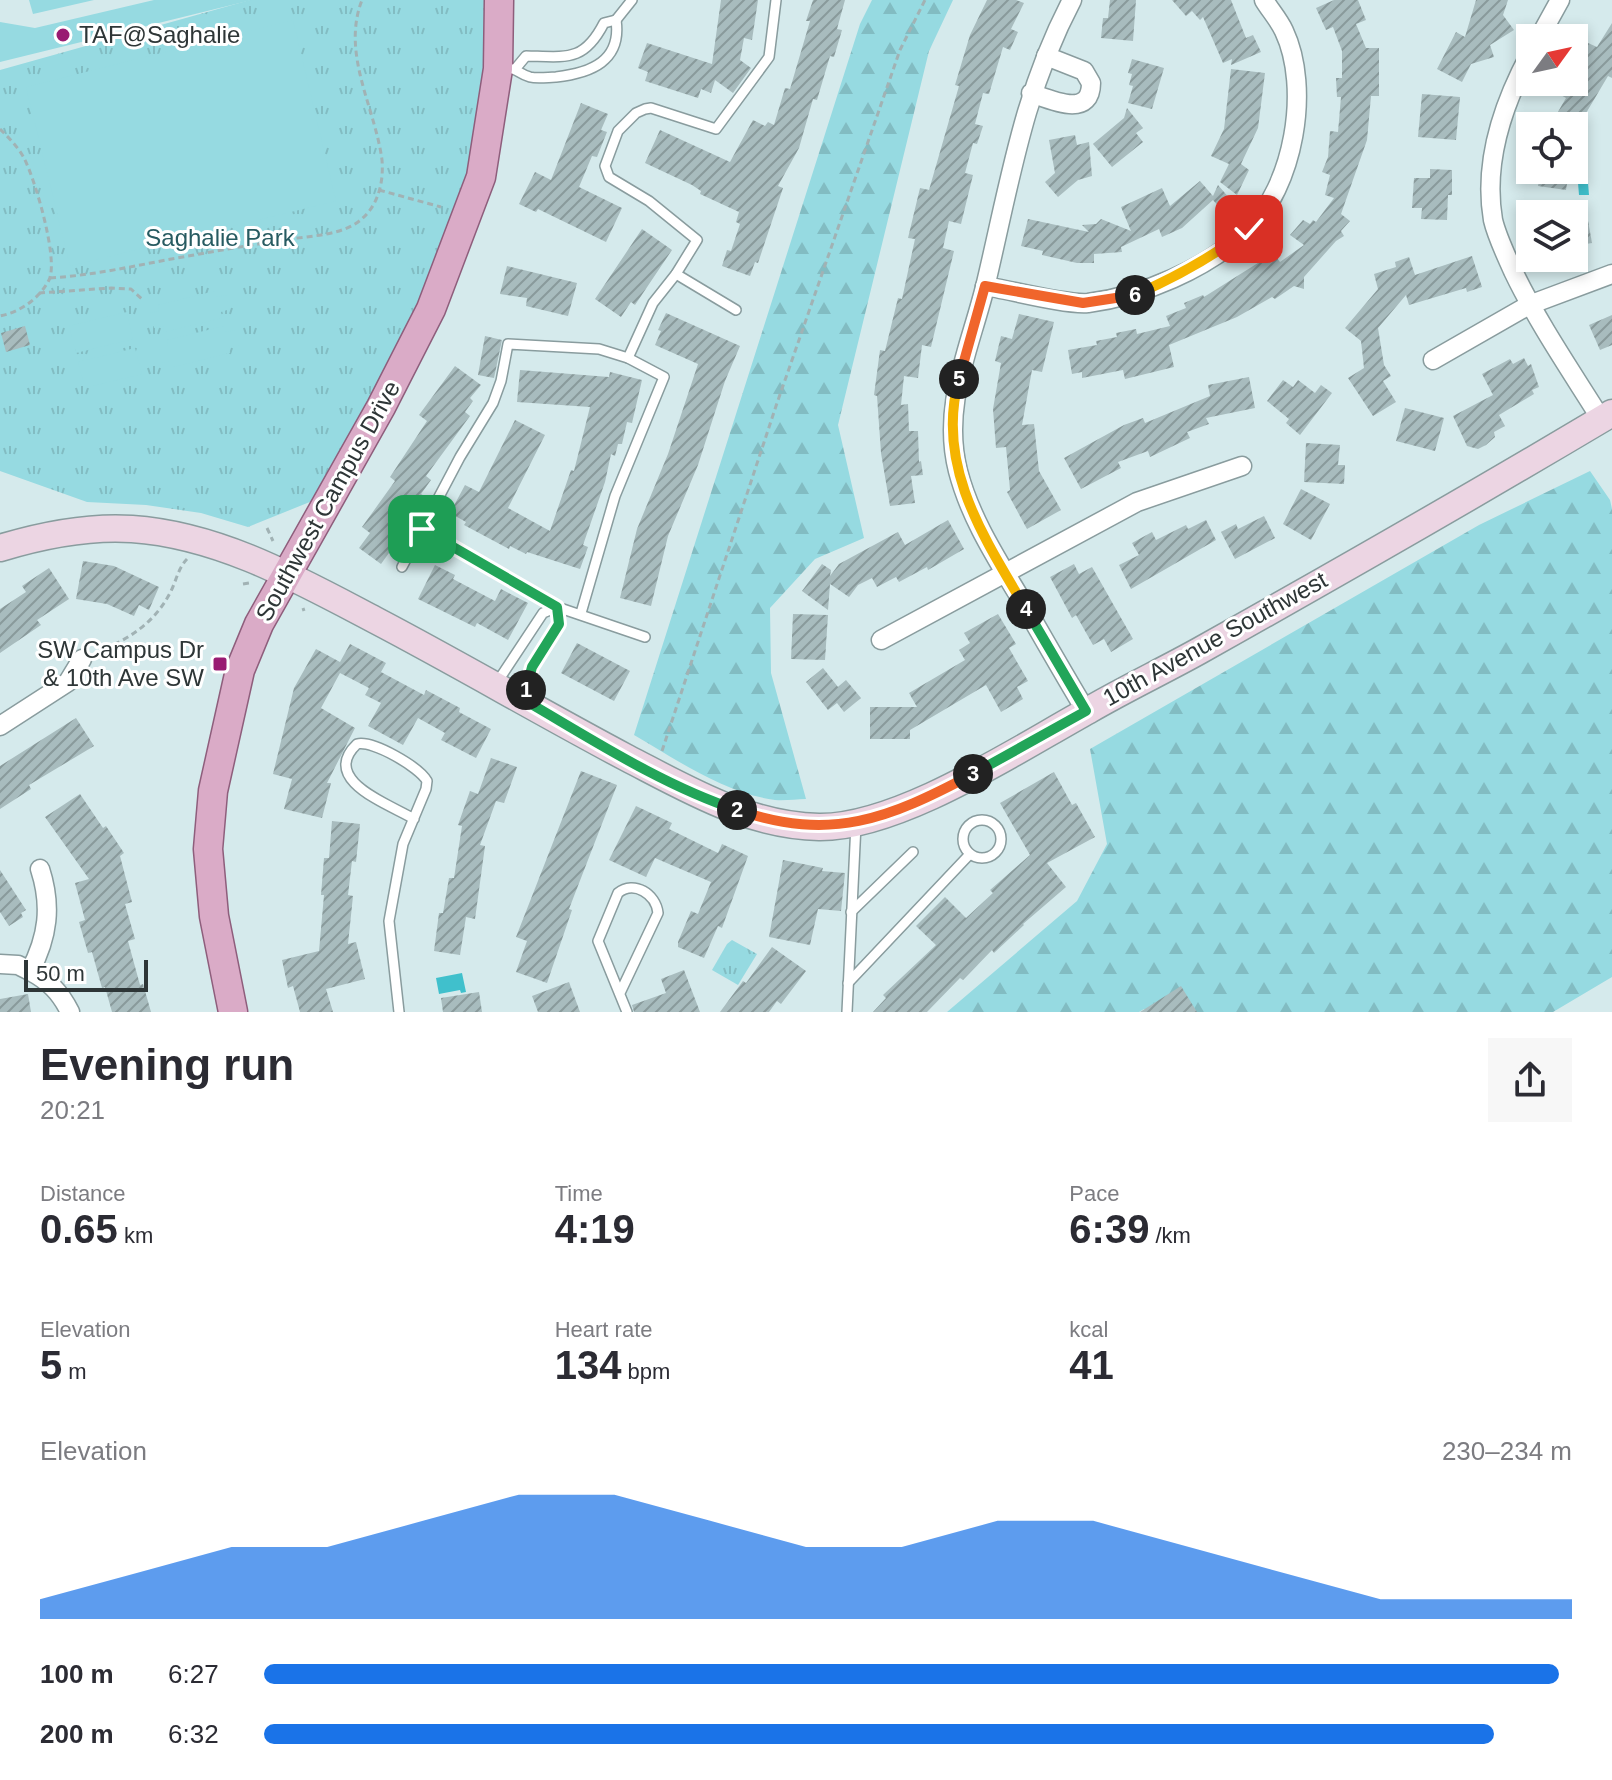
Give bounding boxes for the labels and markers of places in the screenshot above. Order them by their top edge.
place label: TAF@Saghalie [79,21,240,48]
marker: TAF@Saghalie [54,26,72,44]
pin [1215,195,1283,263]
pin: 6 [1115,275,1155,315]
pin: 5 [939,359,979,399]
pin [388,495,456,563]
pin: 4 [1006,589,1046,629]
place label: SW Campus Dr & 10th Ave SW [37,636,204,691]
marker: SW Campus Dr & 10th Ave SW [211,655,229,673]
pin: 1 [506,670,546,710]
pin: 3 [953,754,993,794]
pin: 2 [717,790,757,830]

